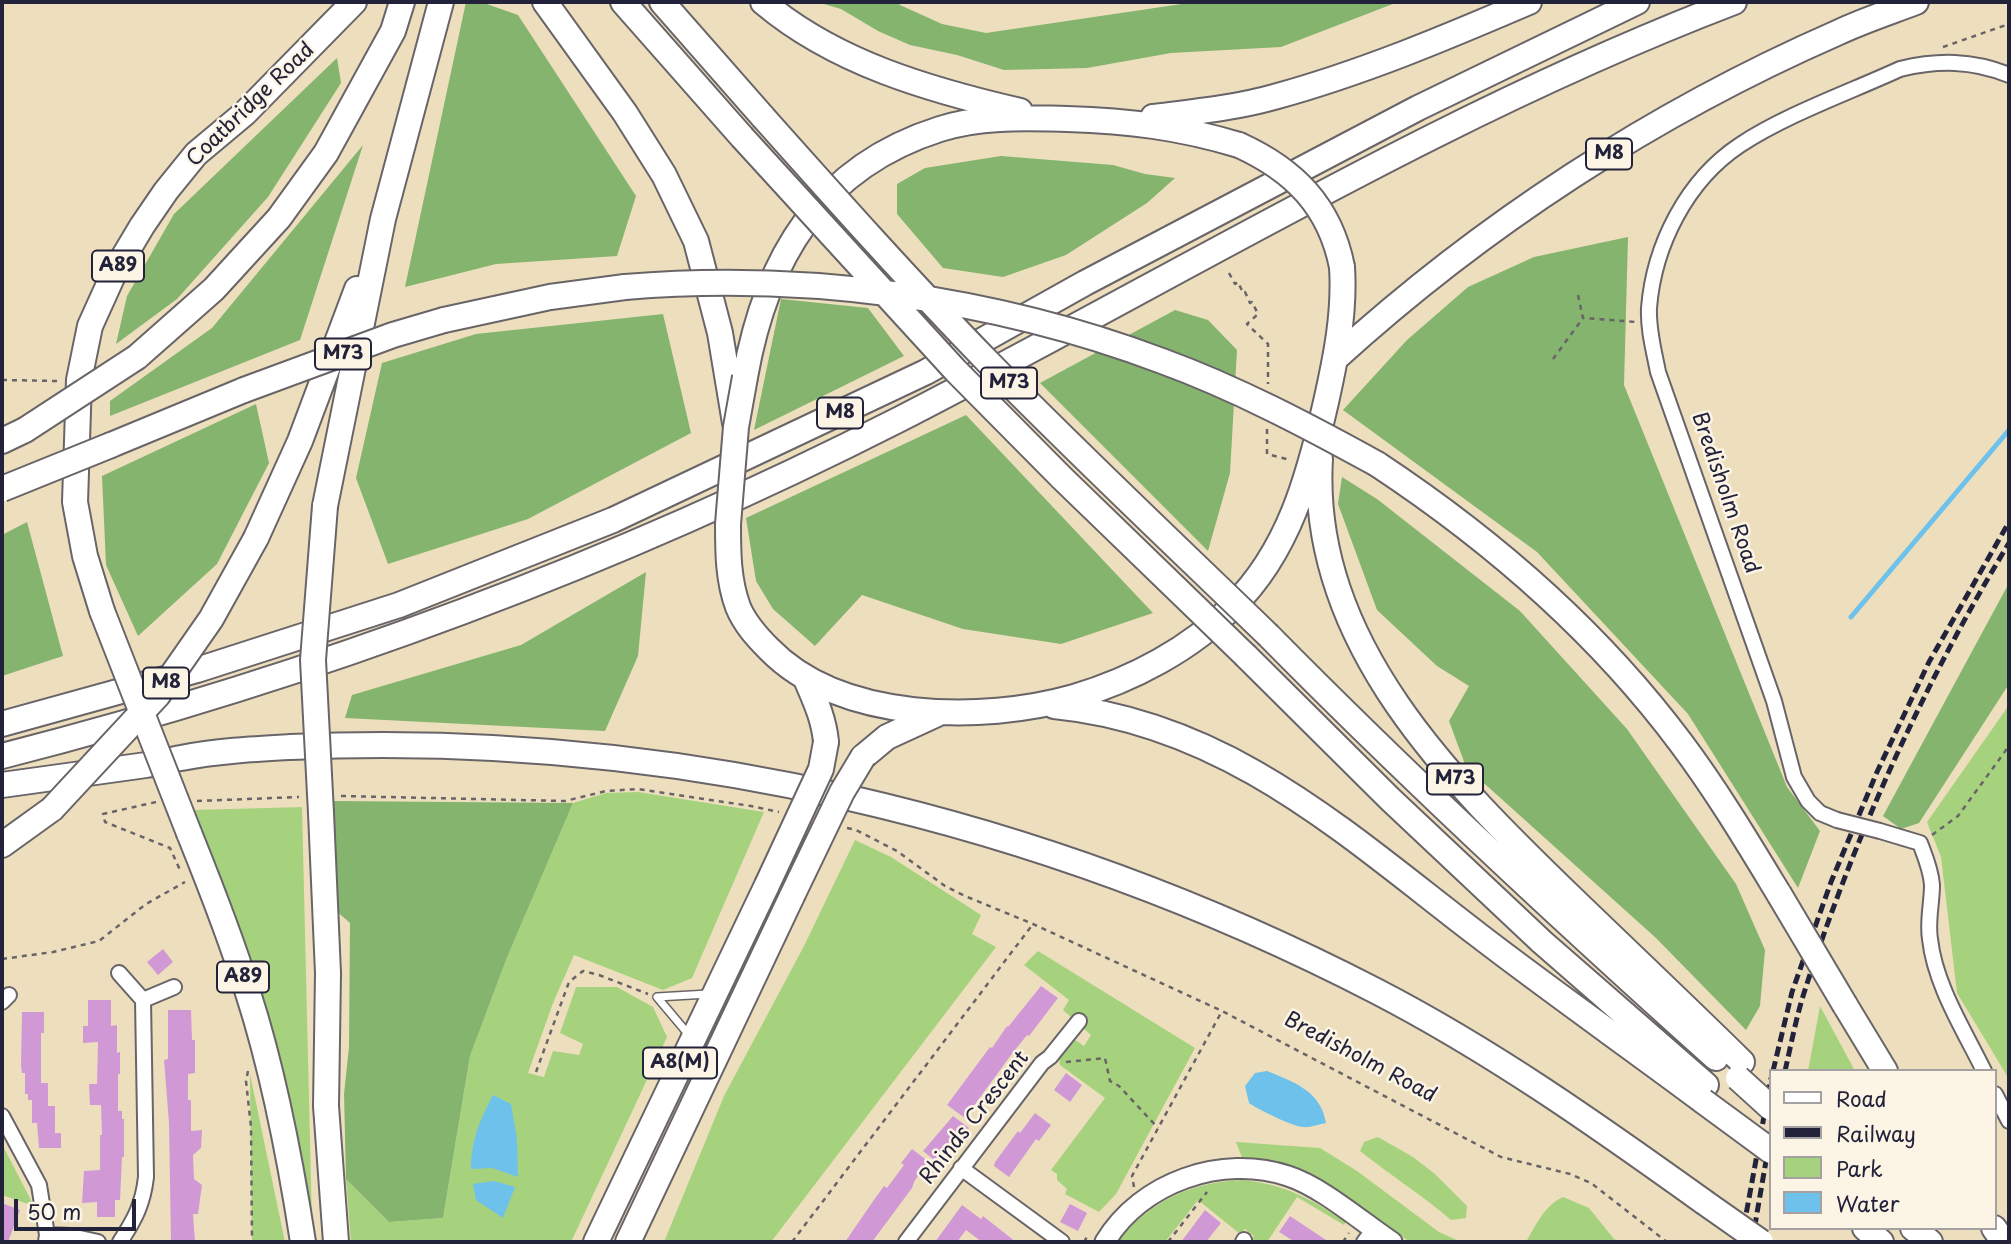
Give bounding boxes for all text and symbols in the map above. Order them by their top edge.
street label: Coatbridge Road [182,38,320,172]
road number: M8 [1586,138,1632,170]
road number: A89 [92,250,144,282]
road number: M73 [315,338,371,370]
road number: M73 [981,368,1037,398]
road number: M8 [817,398,863,428]
street label: Bredisholm Road [1686,409,1764,577]
road number: M8 [143,668,189,698]
road number: M73 [1427,764,1483,794]
road number: A89 [217,962,269,993]
street label: Bredisholm Road [1279,1007,1441,1109]
street label: Rhinds Crescent [915,1046,1035,1190]
road number: A8(M) [643,1048,717,1078]
legend [1770,1069,1997,1230]
text: Road [1836,1082,1887,1114]
text: Railway [1836,1117,1916,1149]
text: Park [1836,1152,1883,1184]
scale bar [18,1184,140,1228]
text: Water [1836,1187,1899,1219]
text: 50 m [27,1195,81,1227]

